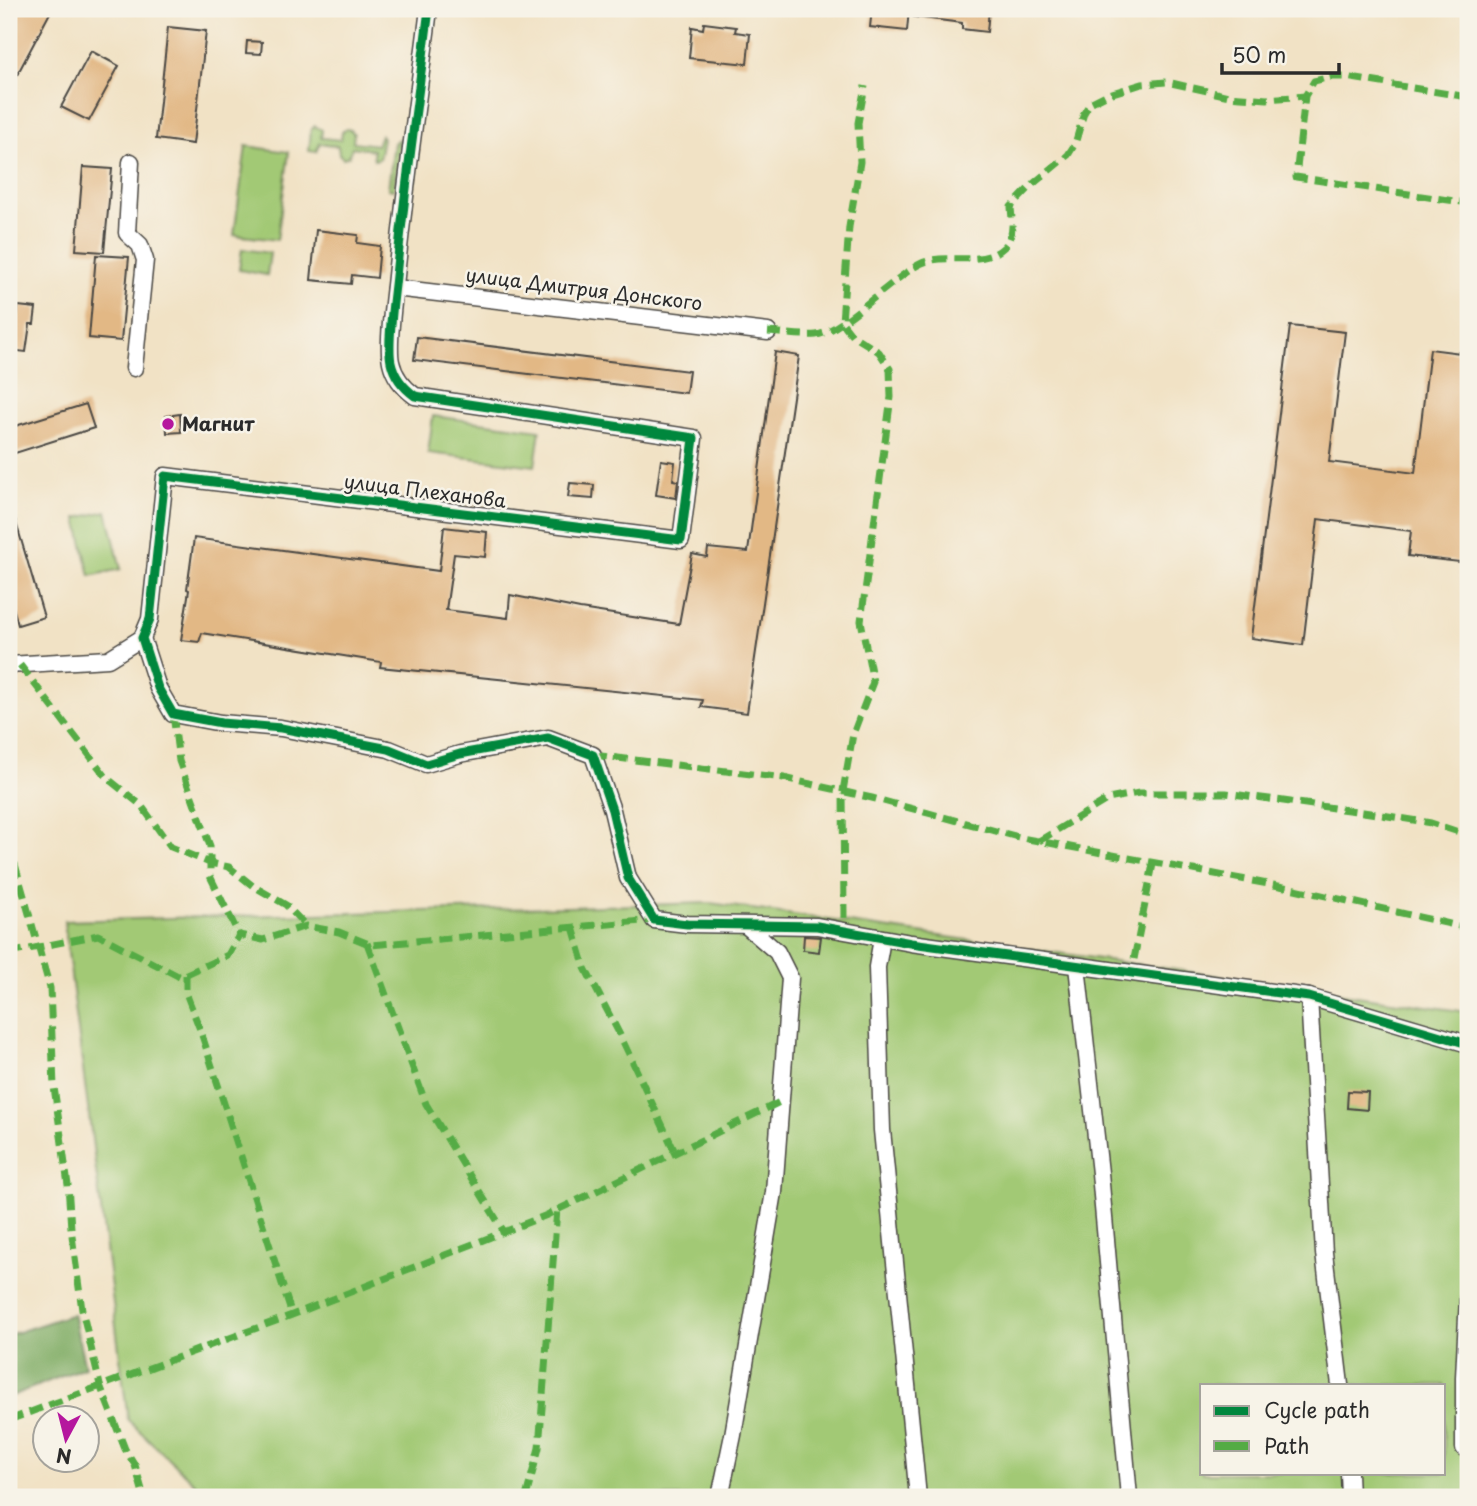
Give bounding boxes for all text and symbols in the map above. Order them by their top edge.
scale bar [1222,32,1339,76]
text: 50 m [1232,38,1286,70]
street label: улица Дмитрия Донского [464,260,704,316]
place label: Магнит [182,409,255,437]
marker: Магнит [160,416,176,432]
street label: улица Плеханова [342,466,508,514]
legend [1200,1384,1446,1474]
text: Cycle path [1264,1393,1370,1425]
north arrow [32,1404,102,1474]
text: Path [1264,1429,1309,1461]
text: N [55,1442,73,1472]

